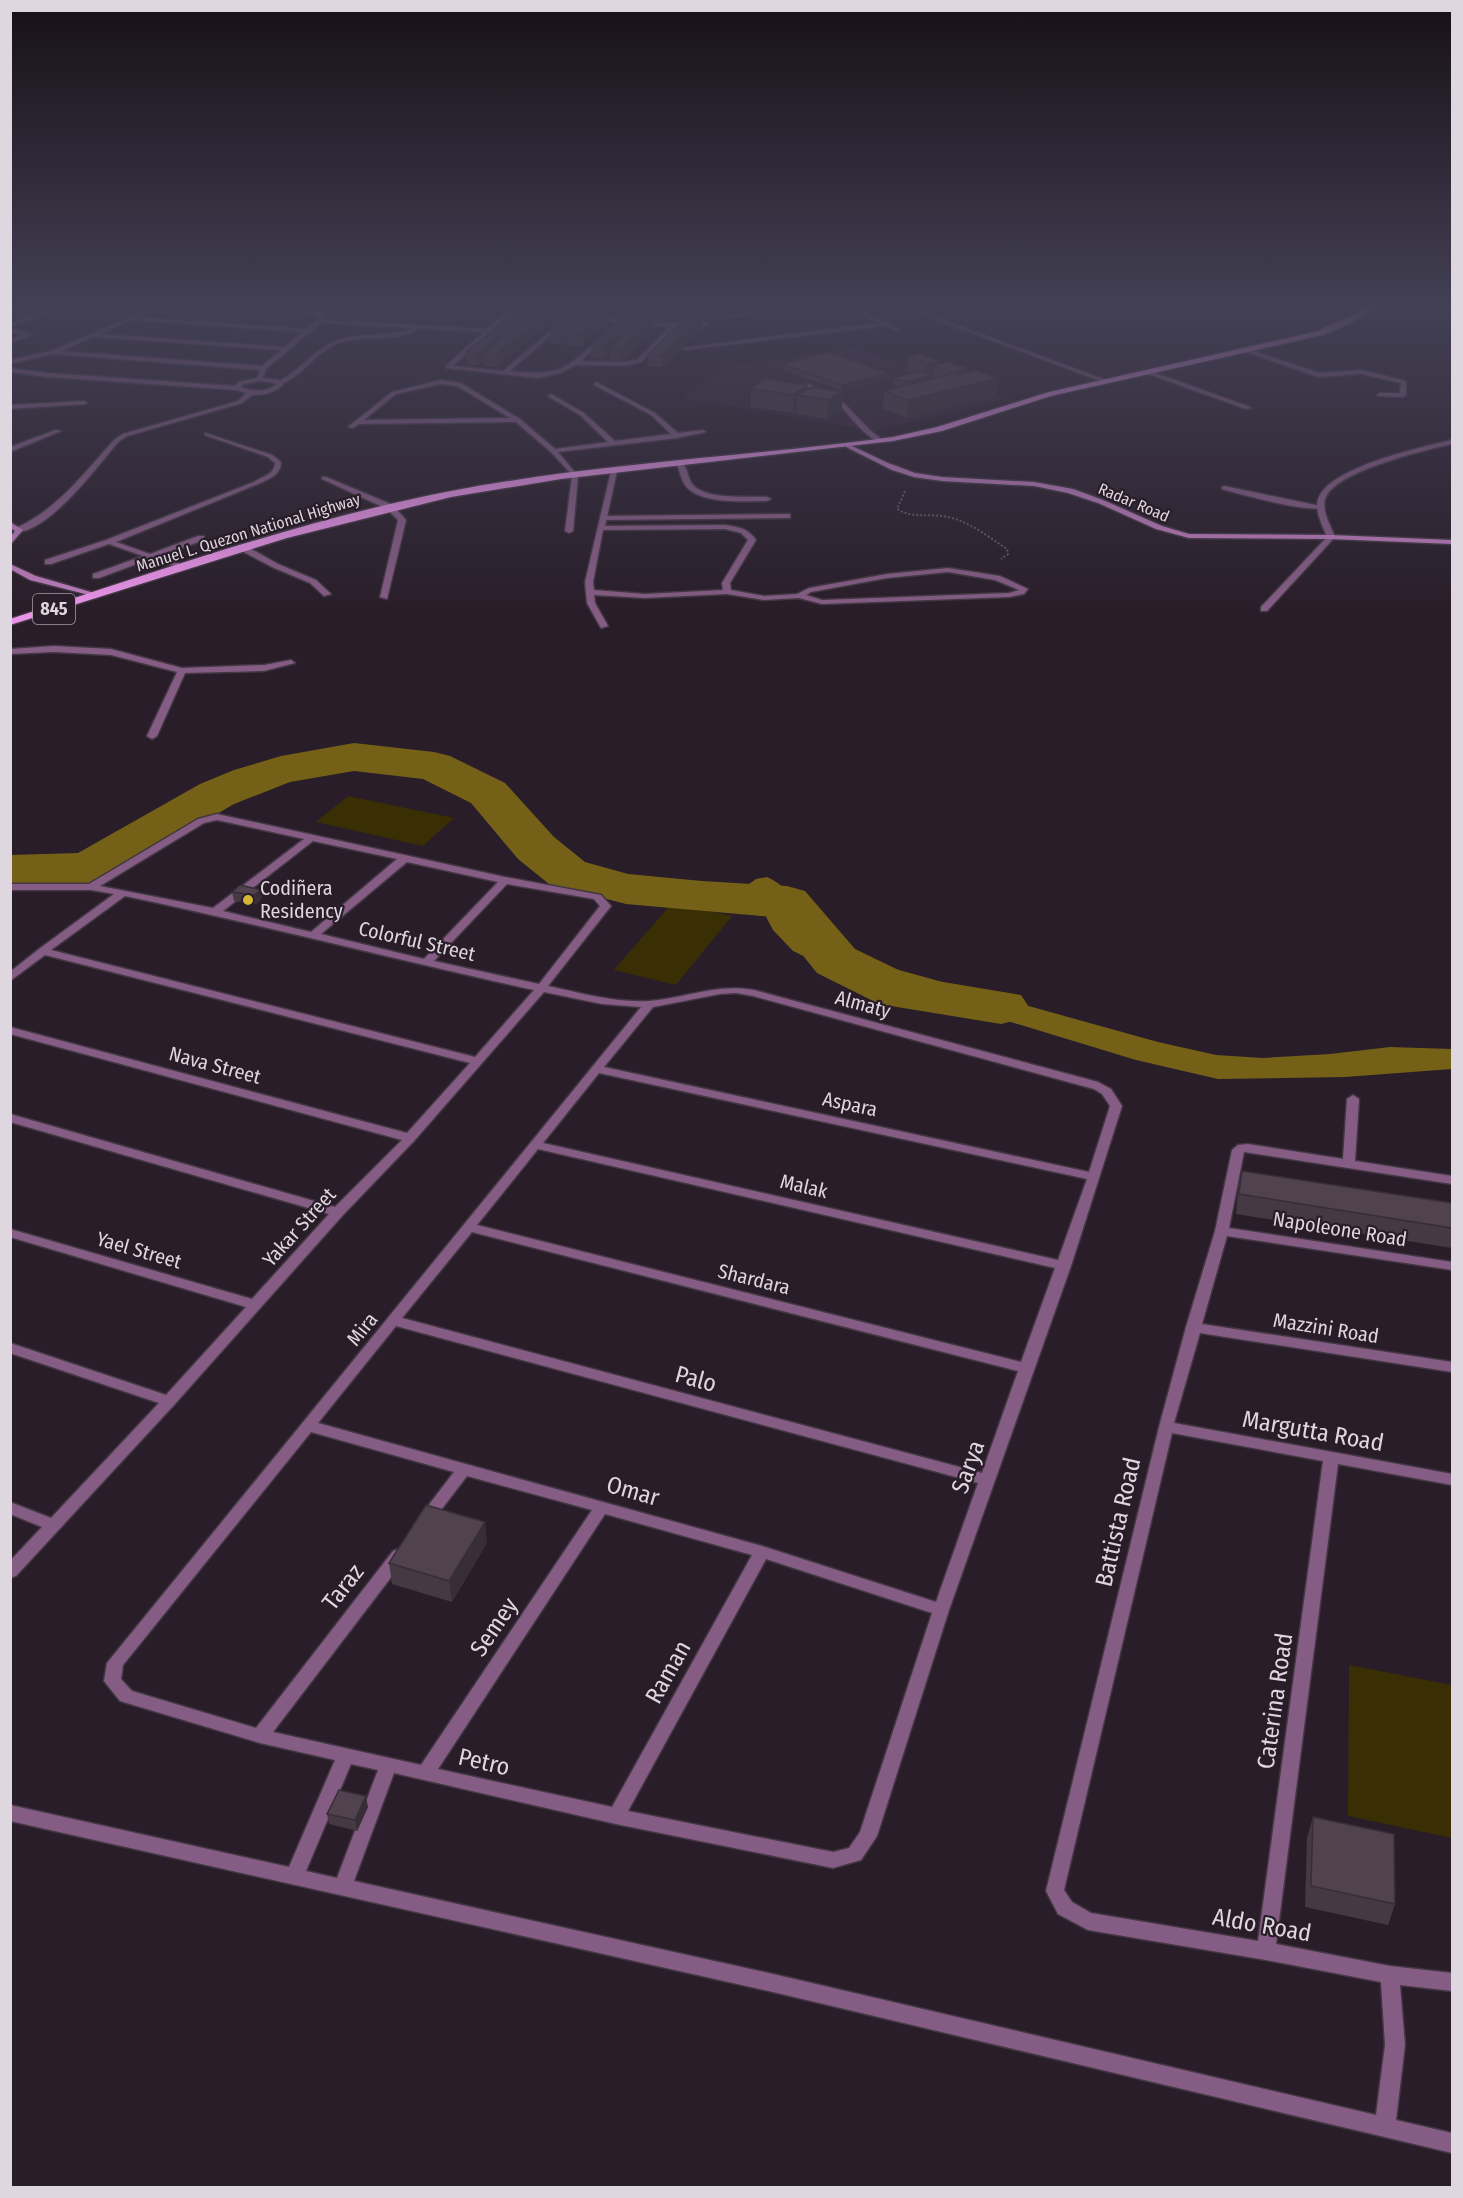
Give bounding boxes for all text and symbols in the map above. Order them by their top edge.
street label: Radar Road [1095,479,1172,526]
street label: Manuel L. Quezon National Highway [134,489,363,576]
road number: 845 [33,594,75,624]
place label: Codiñera Residency [260,876,343,923]
marker: Codiñera Residency [241,893,255,907]
street label: Colorful Street [356,916,478,966]
street label: Almaty [833,985,893,1023]
street label: Nava Street [167,1041,264,1089]
street label: Aspara [820,1086,880,1122]
street label: Malak [778,1169,831,1203]
street label: Yakar Street [257,1182,341,1271]
street label: Napoleone Road [1271,1207,1409,1251]
street label: Yael Street [94,1226,185,1274]
street label: Shardara [715,1258,793,1300]
street label: Mira [342,1308,382,1350]
street label: Mazzini Road [1271,1308,1381,1348]
street label: Palo [672,1360,720,1398]
street label: Margutta Road [1240,1405,1386,1457]
street label: Sarya [946,1437,990,1497]
street label: Battista Road [1090,1455,1146,1589]
street label: Omar [603,1470,663,1512]
street label: Taraz [316,1558,370,1616]
street label: Semey [464,1592,524,1662]
street label: Caterina Road [1252,1631,1298,1771]
street label: Raman [639,1636,697,1708]
street label: Petro [456,1743,512,1781]
street label: Aldo Road [1210,1903,1314,1947]

